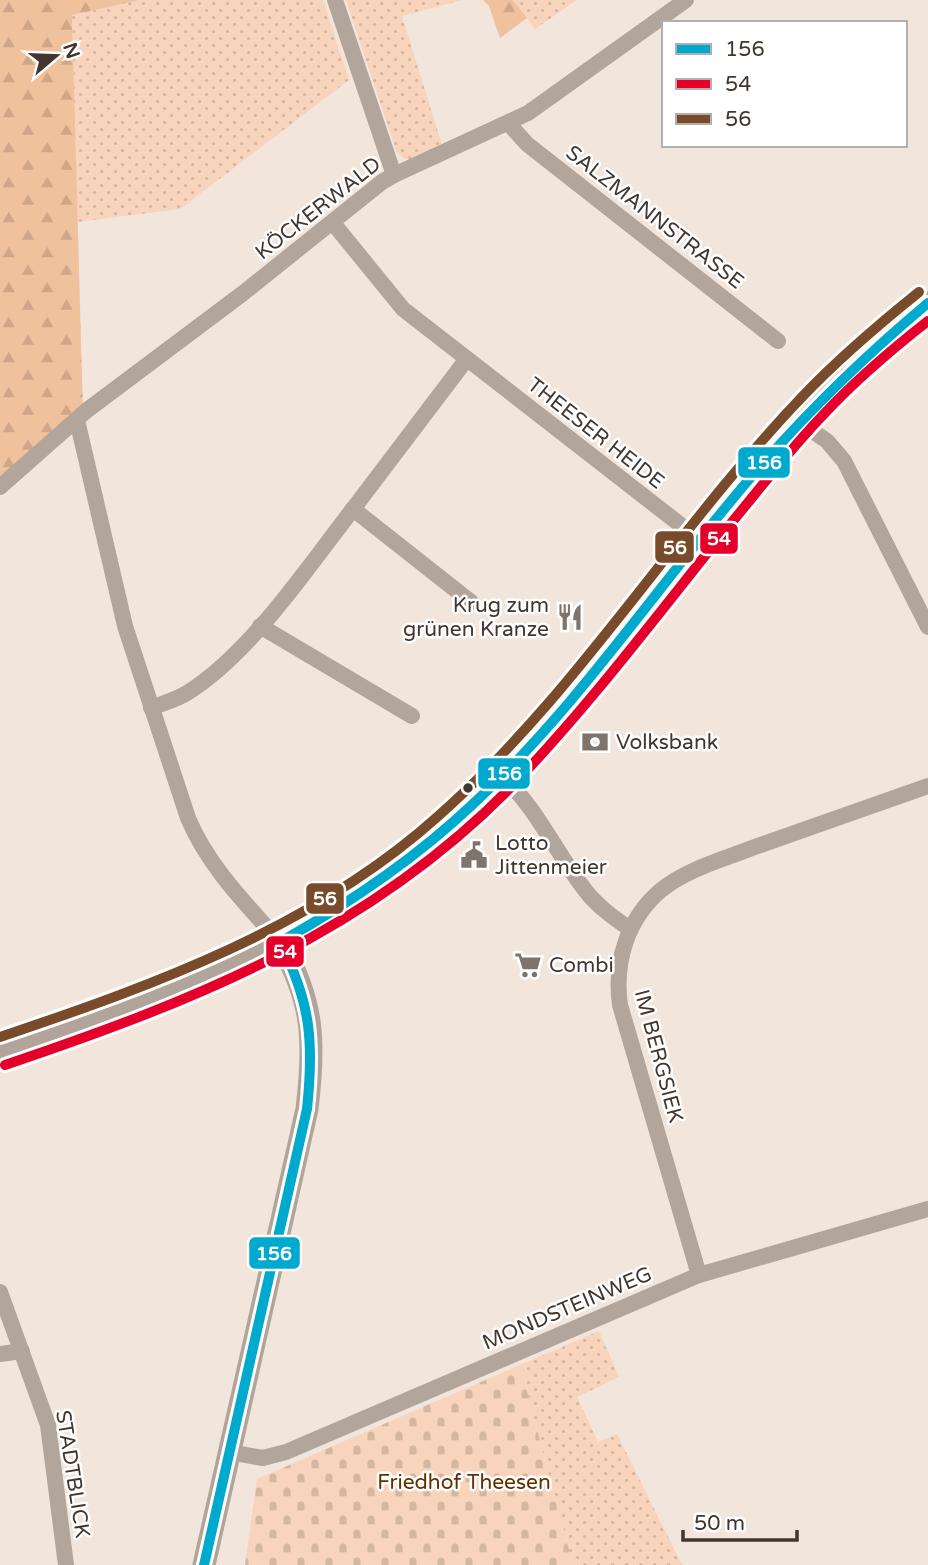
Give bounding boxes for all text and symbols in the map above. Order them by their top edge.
north arrow [21,21,91,91]
legend [662,21,907,147]
text: 156 [725,37,765,62]
text: N [58,40,84,62]
text: 54 [725,72,751,97]
text: 56 [725,107,751,132]
street label: SALZMANNSTRASSE [561,140,749,295]
street label: KÖCKERWALD [251,152,386,265]
street label: THEESER HEIDE [522,372,669,495]
line badge: 156 [737,446,791,479]
text: 156 [746,452,782,474]
line badge: 54 [699,522,739,555]
text: 54 [707,528,731,550]
line badge: 56 [654,530,695,564]
text: 56 [663,537,687,559]
place label: Krug zum grünen Kranze [403,593,549,642]
restaurant icon: Krug zum grünen Kranze [555,602,585,632]
bank icon: Volksbank [580,727,610,757]
place label: Volksbank [616,730,718,755]
line badge: 156 [477,757,531,790]
text: 156 [486,763,522,785]
unlabelled marker [461,781,475,795]
place label: Lotto Jittenmeier [495,831,607,880]
public building icon: Lotto Jittenmeier [459,840,489,870]
line badge: 56 [305,882,345,915]
text: 56 [313,888,337,910]
line badge: 54 [265,935,305,968]
text: 54 [273,941,297,963]
supermarket icon: Combi [513,950,543,980]
place label: Combi [549,953,614,978]
street label: IM BERGSIEK [629,987,688,1125]
line badge: 156 [248,1236,301,1270]
text: 156 [256,1243,292,1265]
street label: MONDSTEINWEG [479,1261,656,1355]
street label: STADTBLICK [50,1409,95,1540]
park label: Friedhof Theesen [377,1470,551,1495]
scale bar [683,1498,797,1542]
text: 50 m [694,1511,745,1536]

